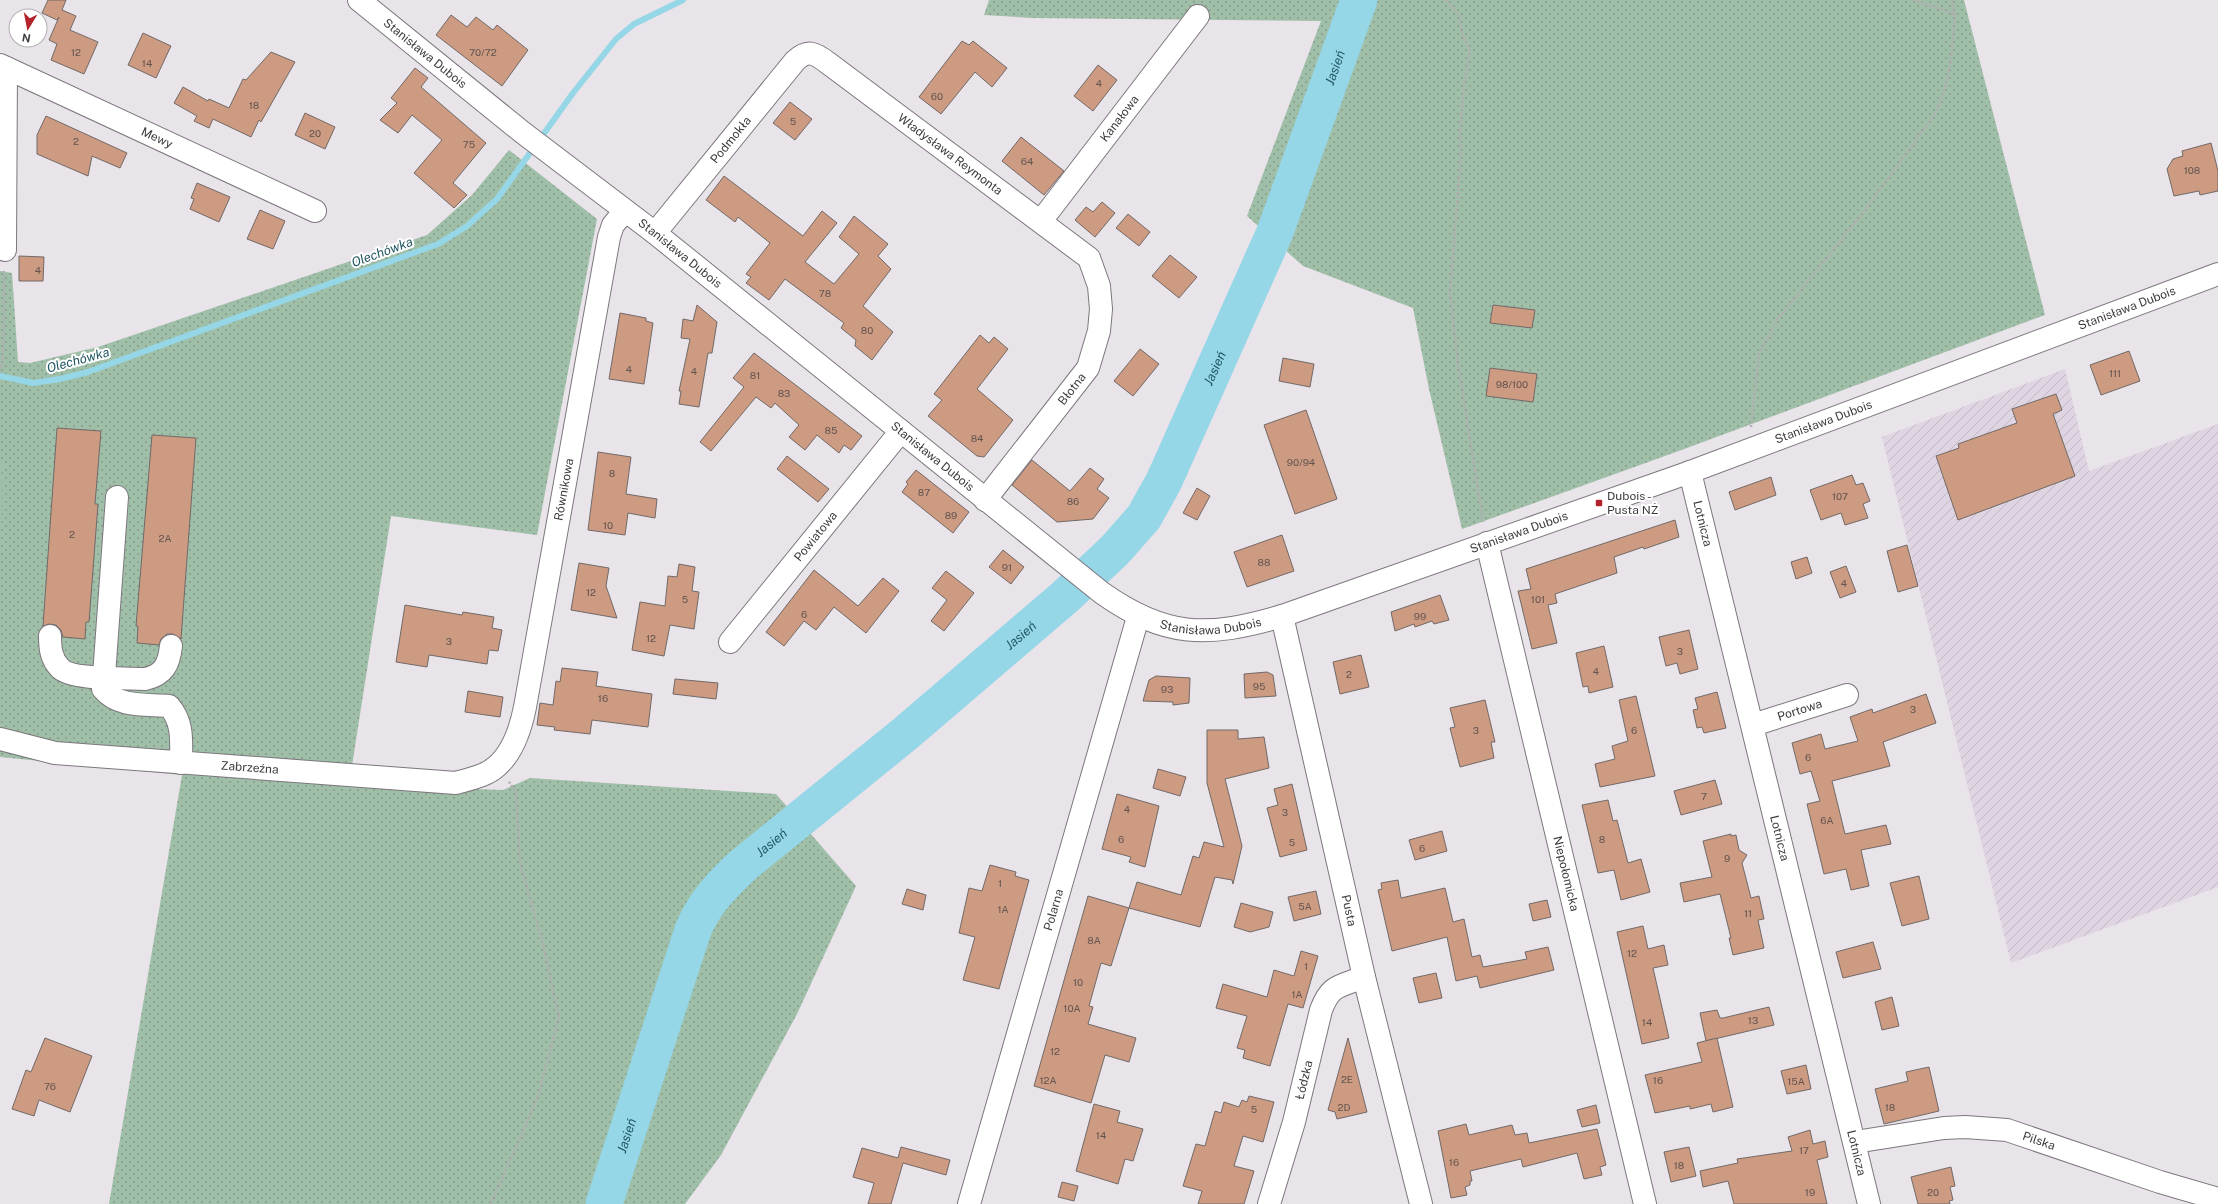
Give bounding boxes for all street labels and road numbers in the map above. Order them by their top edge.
street label: Stanisława Dubois [381,16,469,91]
street label: Kanałowa [1097,93,1142,145]
street label: Władysława Reymonta [895,111,1005,198]
street label: Podmokła [708,114,754,166]
street label: Mewy [139,124,175,151]
street label: Stanisława Dubois [636,216,725,291]
street label: Stanisława Dubois [2076,284,2177,333]
street label: Błotna [1055,370,1089,408]
street label: Stanisława Dubois [1773,397,1874,447]
street label: Stanisława Dubois [888,419,977,494]
street label: Równikowa [551,457,576,522]
street label: Lotnicza [1690,499,1715,548]
street label: Powiatowa [791,509,840,564]
street label: Stanisława Dubois [1468,509,1570,556]
street label: Stanisława Dubois [1158,615,1263,637]
street label: Portowa [1776,696,1824,724]
street label: Zabrzeźna [220,758,279,777]
street label: Lotnicza [1767,814,1792,863]
street label: Niepołomicka [1550,835,1582,913]
street label: Polarna [1041,887,1066,932]
street label: Pusta [1339,893,1359,928]
street label: Łódzka [1293,1059,1316,1101]
street label: Lotnicza [1844,1129,1869,1177]
street label: Pilska [2021,1129,2057,1153]

